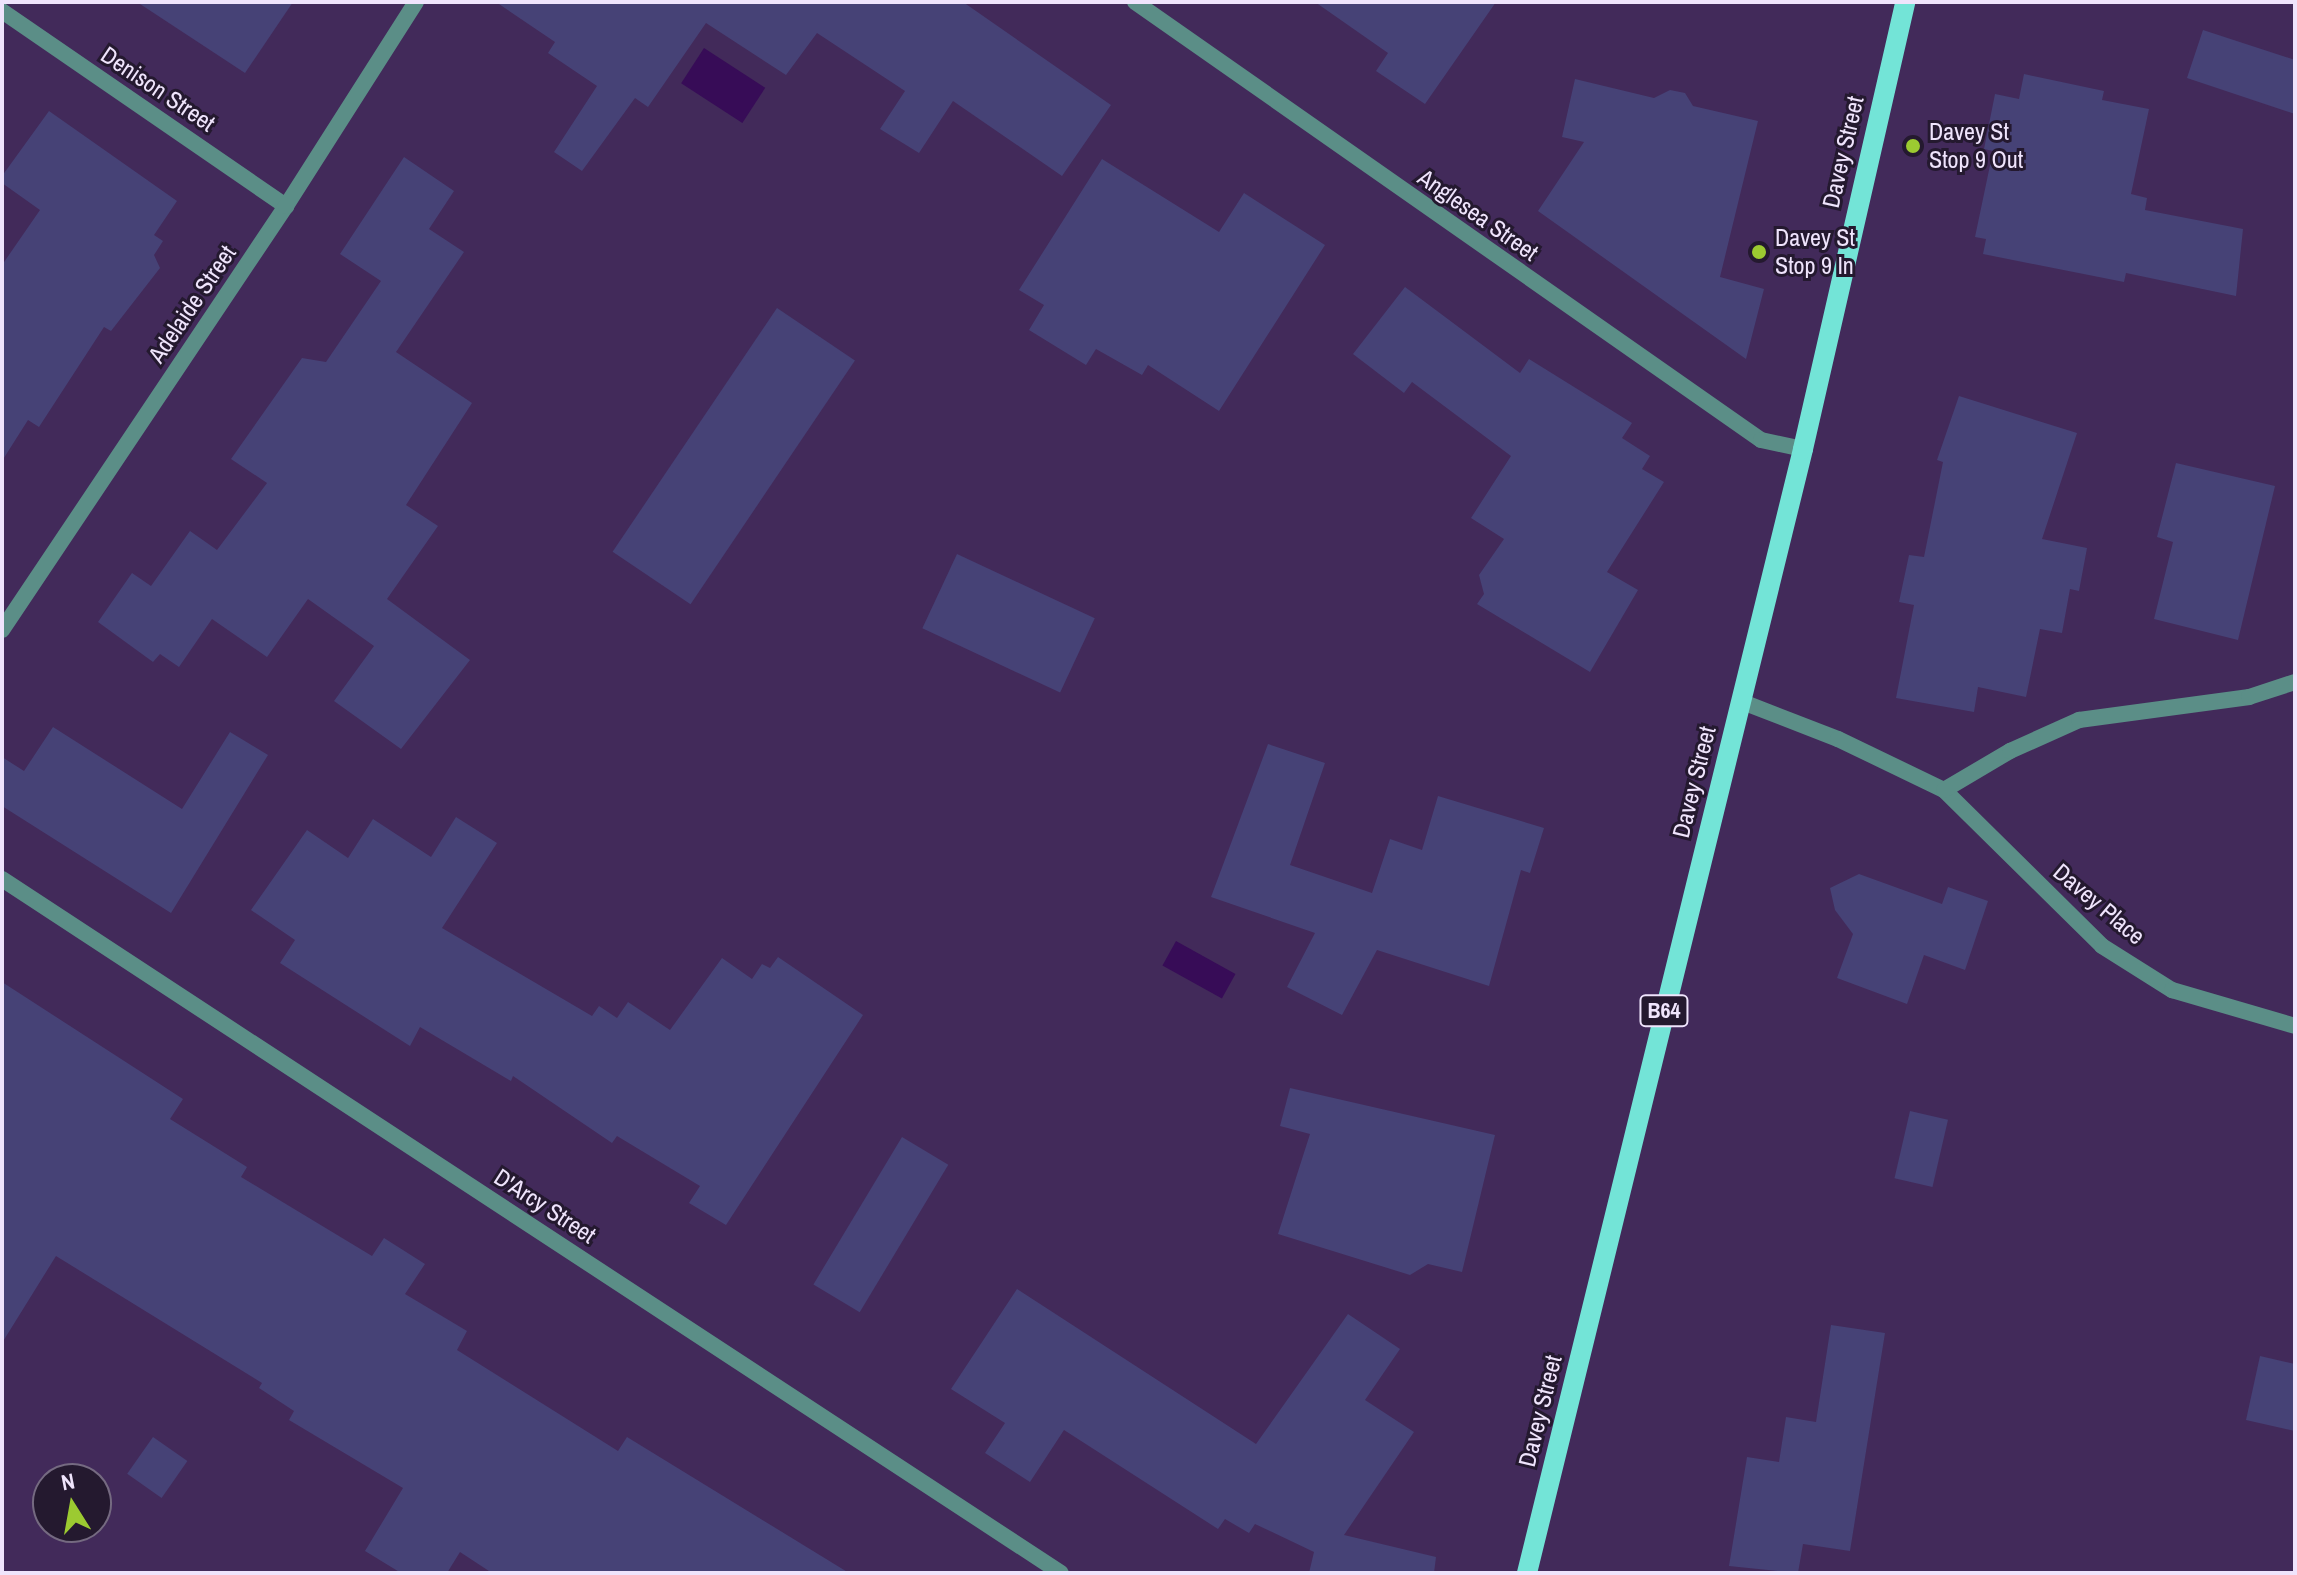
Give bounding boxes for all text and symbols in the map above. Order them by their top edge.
street label: Denison Street [96,40,220,138]
street label: Davey Street [1816,93,1870,211]
place label: Davey St Stop 9 Out [1929,118,2023,174]
marker: Davey St Stop 9 Out [1904,137,1922,155]
street label: Anglesea Street [1412,163,1544,267]
place label: Davey St Stop 9 In [1775,224,1855,280]
street label: Adelaide Street [142,240,242,368]
marker: Davey St Stop 9 In [1750,243,1768,261]
street label: Davey Street [1666,723,1722,841]
street label: Davey Place [2047,857,2151,951]
road number: B64 [1638,993,1690,1029]
street label: D'Arcy Street [489,1163,601,1249]
street label: Davey Street [1512,1352,1568,1470]
north arrow [32,1463,112,1543]
text: N [59,1465,77,1497]

